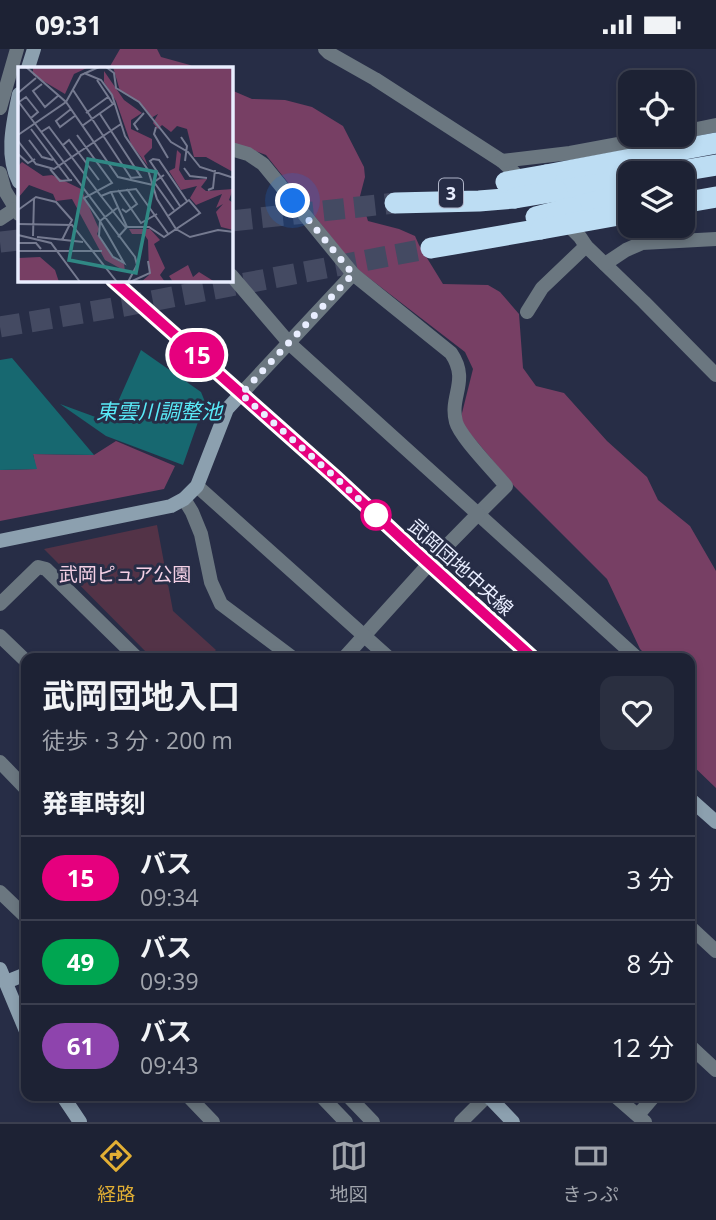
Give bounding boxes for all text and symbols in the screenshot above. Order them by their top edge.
text: 09:31 [35,7,102,43]
inset map [18,67,233,282]
map controls [618,70,695,238]
button: locate [618,70,695,147]
button: layers [618,161,695,238]
road number: 3 [439,179,463,208]
your location [275,183,310,218]
line badge: 15 [166,332,228,378]
text: 15 [183,338,211,371]
water label: 東雲川調整池 [96,397,224,425]
unlabelled marker [361,500,391,530]
street label: 武岡団地中央線 [403,513,519,621]
park label: 武岡ピュア公園 [59,561,191,587]
text: 武岡団地入口 [42,673,240,718]
button: heart [600,676,674,750]
text: 徒歩 · 3 分 · 200 m [42,724,233,756]
text: 発車時刻 [42,785,146,821]
text: バス [140,845,192,881]
text: 15 [67,861,94,894]
text: 3 分 [626,861,674,897]
text: 09:34 [140,881,199,913]
text: バス [140,929,192,965]
text: 49 [67,945,94,978]
text: 8 分 [626,945,674,981]
text: 09:39 [140,965,199,997]
text: バス [140,1013,192,1049]
text: 61 [67,1029,94,1062]
text: 12 分 [612,1029,674,1065]
text: 09:43 [140,1049,199,1081]
tab: 経路 [97,1137,135,1207]
tab: 地図 [330,1137,368,1207]
tab: きっぷ [562,1137,619,1207]

